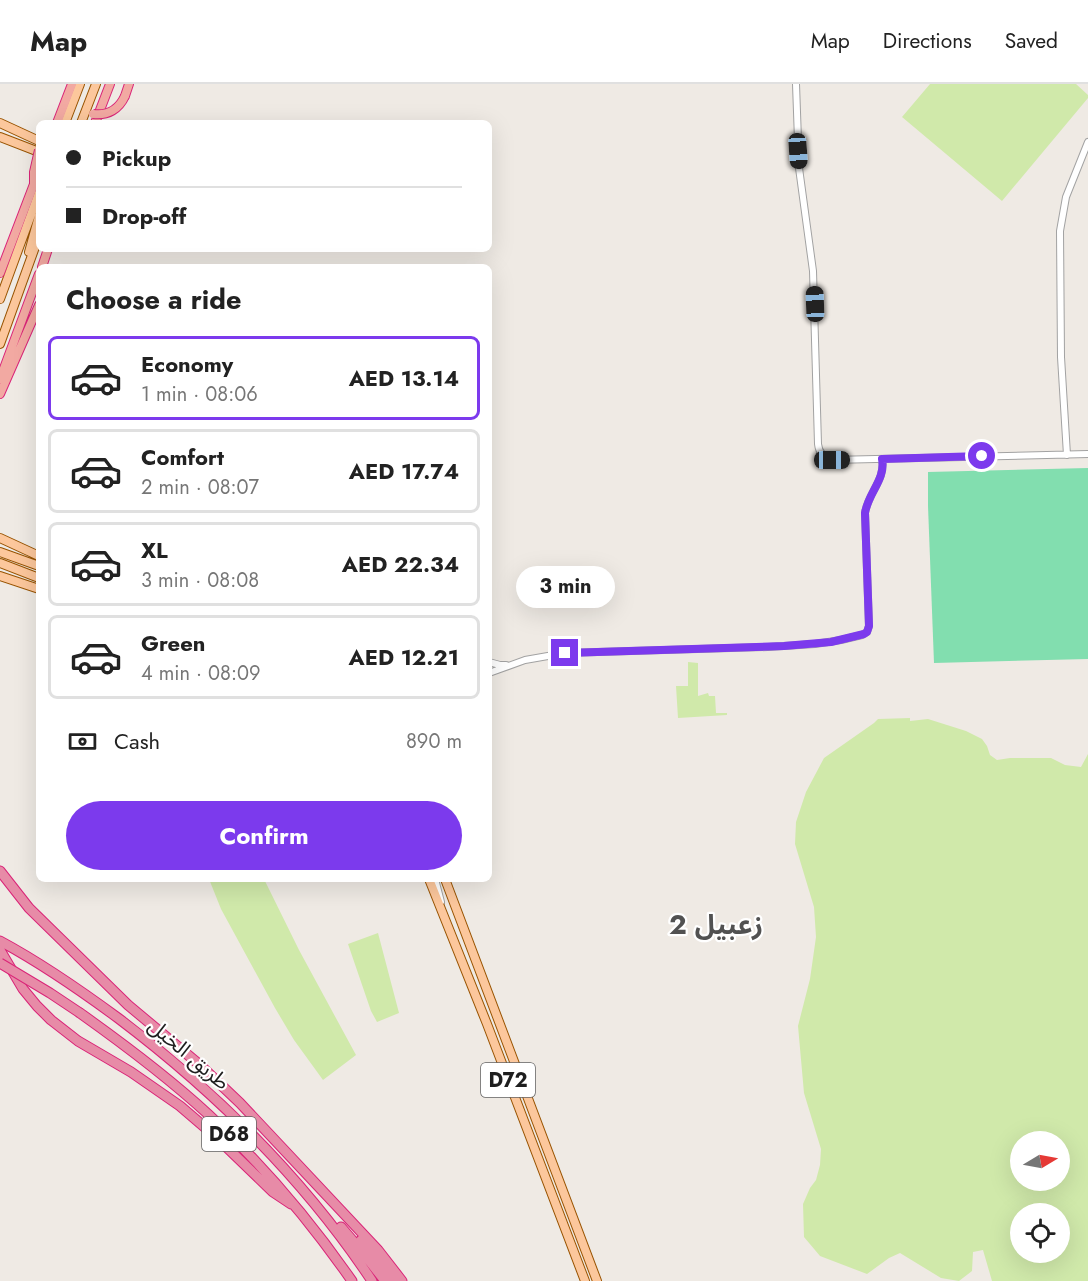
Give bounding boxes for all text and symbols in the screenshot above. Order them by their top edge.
text: Map [30,21,87,62]
text: Map [811,26,850,56]
text: Directions [883,26,972,56]
text: Saved [1005,26,1058,56]
car [788,132,808,170]
text: Pickup [102,142,171,174]
text: Drop-off [102,200,186,232]
text: Choose a ride [66,280,241,319]
car [805,286,825,322]
text: Economy [141,348,233,380]
icon: car [69,351,123,405]
text: AED 13.14 [349,362,459,394]
text: 1 min · 08:06 [141,380,258,409]
text: Comfort [141,441,224,473]
route start [968,442,995,469]
icon: car [69,444,123,498]
car [814,451,850,469]
text: AED 17.74 [349,455,459,487]
text: 2 min · 08:07 [141,473,259,502]
text: XL [141,534,168,566]
icon: car [69,537,123,591]
text: AED 22.34 [342,548,459,580]
text: 3 min · 08:08 [141,566,259,595]
callout: 3 min [516,566,614,608]
text: 3 min [540,572,591,601]
text: Green [141,627,205,659]
icon: car [69,630,123,684]
route end [551,639,578,666]
text: AED 12.21 [348,641,459,673]
text: 4 min · 08:09 [141,659,260,688]
icon: cash [66,725,99,758]
text: Cash [114,725,160,757]
text: 890 m [406,727,462,756]
button: Confirm [66,801,462,870]
district label: زعبيل 2 [669,905,763,944]
street label: طريق الخيل [142,1011,236,1097]
road number: D72 [481,1063,535,1097]
road number: D68 [202,1117,256,1151]
north arrow [1010,1131,1070,1191]
map controls [1010,1131,1070,1263]
button: locate [1010,1203,1070,1263]

